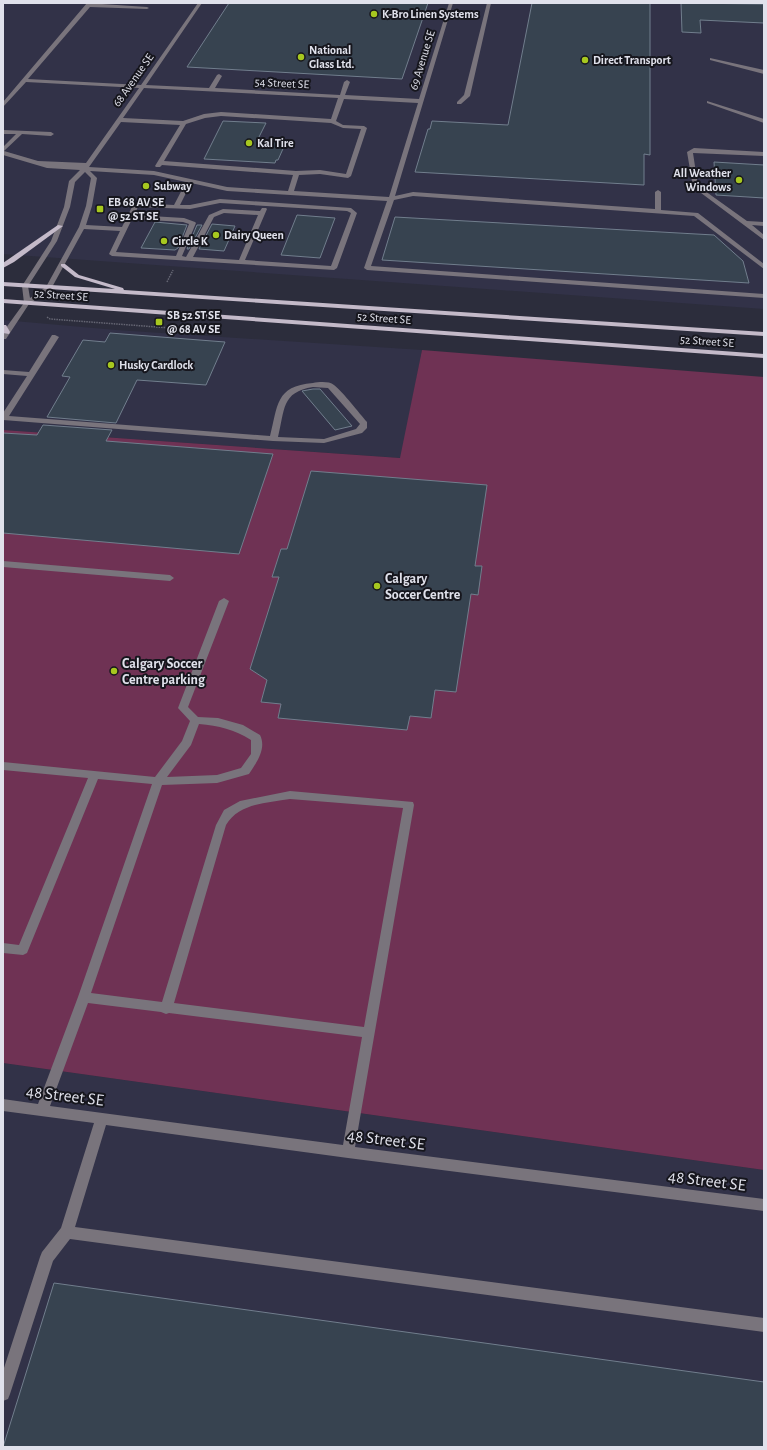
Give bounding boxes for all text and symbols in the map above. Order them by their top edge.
place label: K-Bro Linen Systems [382,8,479,21]
marker: K-Bro Linen Systems [369,9,379,19]
street label: 69 Avenue SE [407,29,437,91]
place label: National Glass Ltd. [309,44,354,70]
street label: 68 Avenue SE [110,51,156,109]
marker: National Glass Ltd. [296,52,306,62]
place label: Direct Transport [593,54,671,66]
marker: Direct Transport [580,55,590,65]
street label: 54 Street SE [254,76,310,90]
place label: Kal Tire [257,137,294,149]
marker: Kal Tire [244,138,254,148]
place label: All Weather Windows [674,167,732,193]
marker: All Weather Windows [734,175,744,185]
place label: Subway [154,180,192,193]
marker: Subway [141,181,151,191]
place label: EB 68 AV SE @ 52 ST SE [108,196,164,222]
marker: EB 68 AV SE @ 52 ST SE [95,204,105,214]
place label: Dairy Queen [224,229,284,242]
marker: Dairy Queen [211,230,221,240]
place label: Circle K [172,235,209,247]
marker: Circle K [159,236,169,246]
street label: 52 Street SE [34,287,89,303]
place label: SB 52 ST SE @ 68 AV SE [167,309,220,335]
street label: 52 Street SE [357,310,412,326]
marker: SB 52 ST SE @ 68 AV SE [154,317,164,327]
street label: 52 Street SE [680,333,735,349]
place label: Husky Cardlock [119,359,193,372]
marker: Husky Cardlock [106,360,116,370]
place label: Calgary Soccer Centre [385,572,461,602]
marker: Calgary Soccer Centre [372,581,382,591]
place label: Calgary Soccer Centre parking [122,657,206,687]
marker: Calgary Soccer Centre parking [109,666,119,676]
street label: 48 Street SE [25,1082,105,1109]
street label: 48 Street SE [346,1126,426,1153]
street label: 48 Street SE [667,1167,747,1194]

